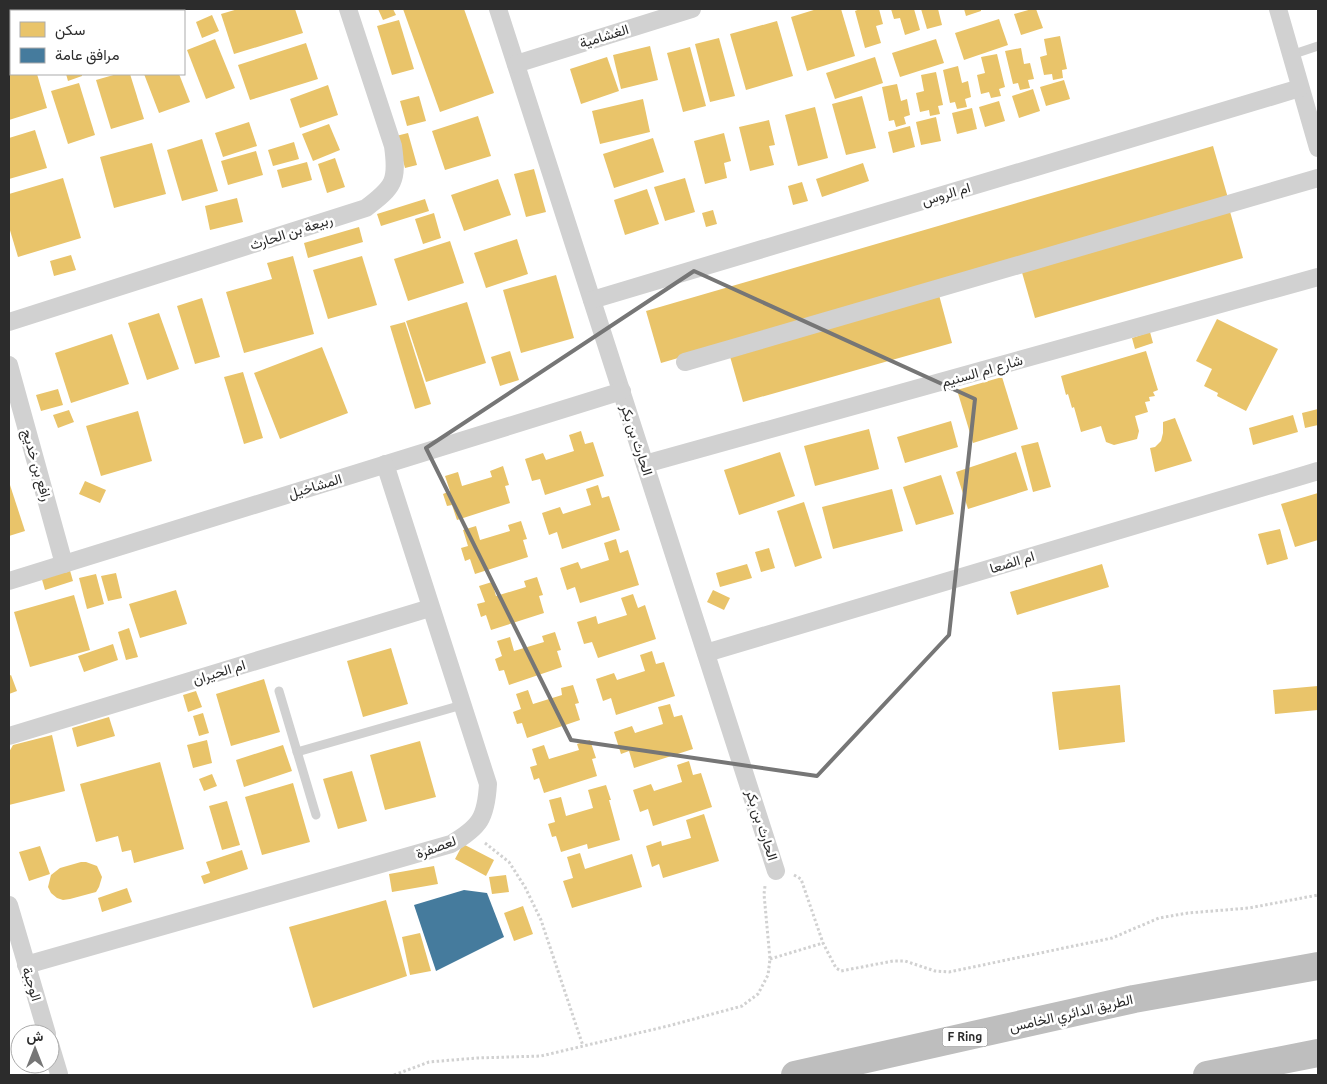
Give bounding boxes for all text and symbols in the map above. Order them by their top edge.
legend [10,10,185,75]
text: سكن [55,21,85,40]
street label: الغشامية [577,21,631,51]
text: مرافق عامة [55,46,119,65]
street label: ام الروس [920,179,973,210]
street label: ربيعة بن الحارث [248,211,335,254]
street label: شارع ام السنيم [939,352,1025,393]
street label: الحارث بن بكر [617,401,656,478]
street label: رافع بن خديج [16,427,55,504]
street label: المشاخيل [286,470,344,503]
street label: ام الضعا [988,548,1037,577]
street label: ام الحيران [191,656,248,689]
street label: الحارث بن بكر [742,786,781,863]
street label: لعصفرة [414,832,459,863]
street label: الوجبة [18,965,45,1003]
street label: الطريق الدائري الخامس [1008,991,1135,1039]
north arrow [10,1024,60,1074]
text: ش [27,1028,44,1045]
road number: F Ring [942,1028,988,1046]

